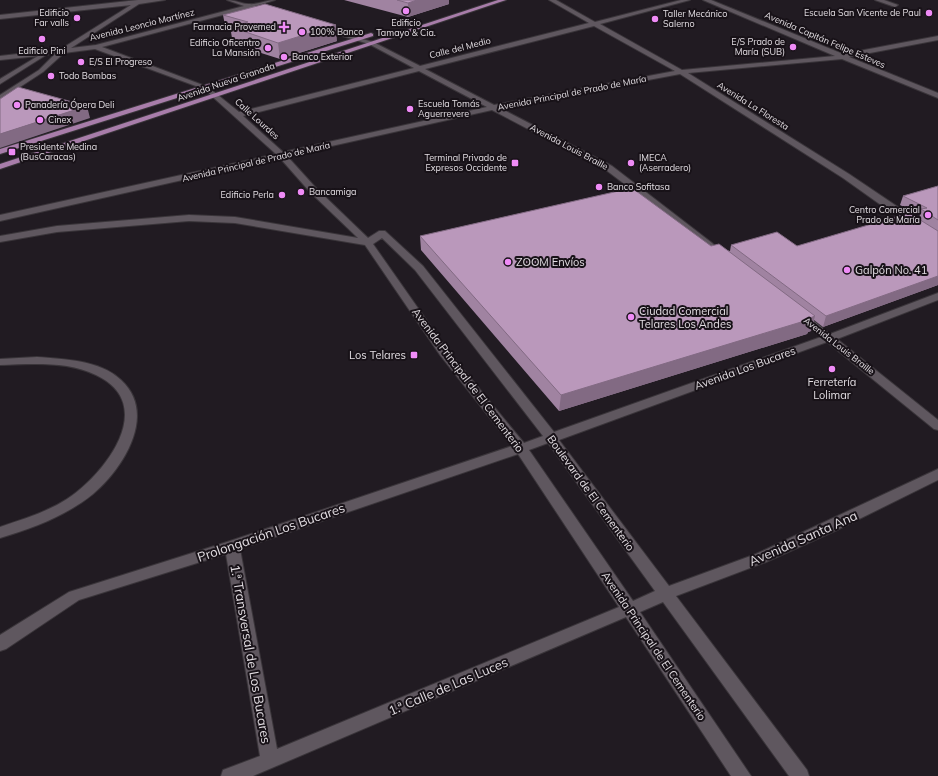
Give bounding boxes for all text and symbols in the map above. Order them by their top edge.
street label: Avenida Leoncio Martínez [88,6,196,43]
marker: Edificio Tamayo & Cia. [401,6,411,16]
place label: Edificio Far valls [34,7,69,28]
place label: Escuela San Vicente de Paul [804,7,921,18]
place label: Taller Mecánico Salerno [663,8,727,29]
marker: Escuela San Vicente de Paul [924,8,934,18]
street label: Avenida Capitán Felipe Esteves [763,9,887,70]
marker: Edificio Far valls [72,13,82,23]
marker: Taller Mecánico Salerno [650,14,660,24]
place label: Edificio Tamayo & Cia. [376,17,436,39]
place label: Farmacia Provemed [193,21,276,32]
marker: Farmacia Provemed [279,22,289,32]
place label: 100% Banco [310,26,363,37]
marker: 100% Banco [297,27,307,37]
marker: Edificio Pini [37,34,47,44]
street label: Calle del Medio [428,35,492,60]
place label: E/S Prado de María (SUB) [731,36,785,57]
place label: Edificio Oficentro La Mansión [190,37,260,58]
marker: E/S Prado de María (SUB) [788,42,798,52]
marker: Edificio Oficentro La Mansión [263,43,273,53]
place label: Edificio Pini [18,45,66,56]
place label: Banco Exterior [292,51,353,62]
marker: Banco Exterior [279,52,289,62]
place label: E/S El Progreso [89,56,152,67]
marker: E/S El Progreso [76,57,86,67]
street label: Avenida Nueva Granada [176,60,276,103]
place label: Todo Bombas [59,70,116,81]
marker: Todo Bombas [46,71,56,81]
street label: Avenida Principal de Prado de María [497,73,647,112]
street label: Avenida La Floresta [715,79,791,132]
street label: Calle Lourdes [233,96,282,141]
place label: Panadería Ópera Deli [25,98,114,110]
place label: Escuela Tomás Aguerrevere [418,98,480,119]
marker: Panadería Ópera Deli [12,100,22,110]
marker: Escuela Tomás Aguerrevere [405,104,415,114]
place label: Cinex [48,114,71,125]
marker: Cinex [35,115,45,125]
street label: Avenida Louis Braille [528,121,610,172]
street label: Avenida Principal de Prado de María [181,139,331,184]
place label: Presidente Medina (BusCaracas) [20,141,97,162]
marker: Presidente Medina (BusCaracas) [7,147,17,157]
place label: Terminal Privado de Expresos Occidente [424,152,507,173]
place label: IMECA (Aserradero) [639,152,691,173]
marker: Terminal Privado de Expresos Occidente [510,158,520,168]
marker: IMECA (Aserradero) [626,158,636,168]
place label: Banco Sofitasa [607,181,670,192]
marker: Banco Sofitasa [594,182,604,192]
place label: Bancamiga [309,186,356,197]
marker: Bancamiga [296,187,306,197]
place label: Edificio Perla [221,189,274,200]
marker: Edificio Perla [277,190,287,200]
place label: Centro Comercial Prado de María [849,204,920,225]
marker: Centro Comercial Prado de María [923,210,933,220]
place label: ZOOM Envíos [516,255,585,269]
marker: ZOOM Envíos [503,257,513,267]
place label: Galpón No. 41 [855,263,927,277]
marker: Galpón No. 41 [842,265,852,275]
place label: Ciudad Comercial Telares Los Andes [639,304,731,331]
street label: Avenida Principal de El Cementerio [409,305,527,455]
marker: Ciudad Comercial Telares Los Andes [626,312,636,322]
street label: Avenida Louis Braille [802,315,877,377]
street label: Avenida Los Bucares [693,343,797,393]
place label: Los Telares [349,348,406,362]
marker: Los Telares [409,350,419,360]
marker: Ferretería Lolimar [827,364,837,374]
place label: Ferretería Lolimar [808,375,856,402]
street label: Boulevard de El Cementerio [544,432,638,554]
street label: Prolongación Los Bucares [195,499,347,565]
street label: Avenida Santa Ana [746,507,860,569]
street label: 1.ª Transversal de Los Bucares [227,563,275,745]
street label: Avenida Principal de El Cementerio [599,569,709,723]
street label: 1.ª Calle de Las Luces [386,654,510,718]

